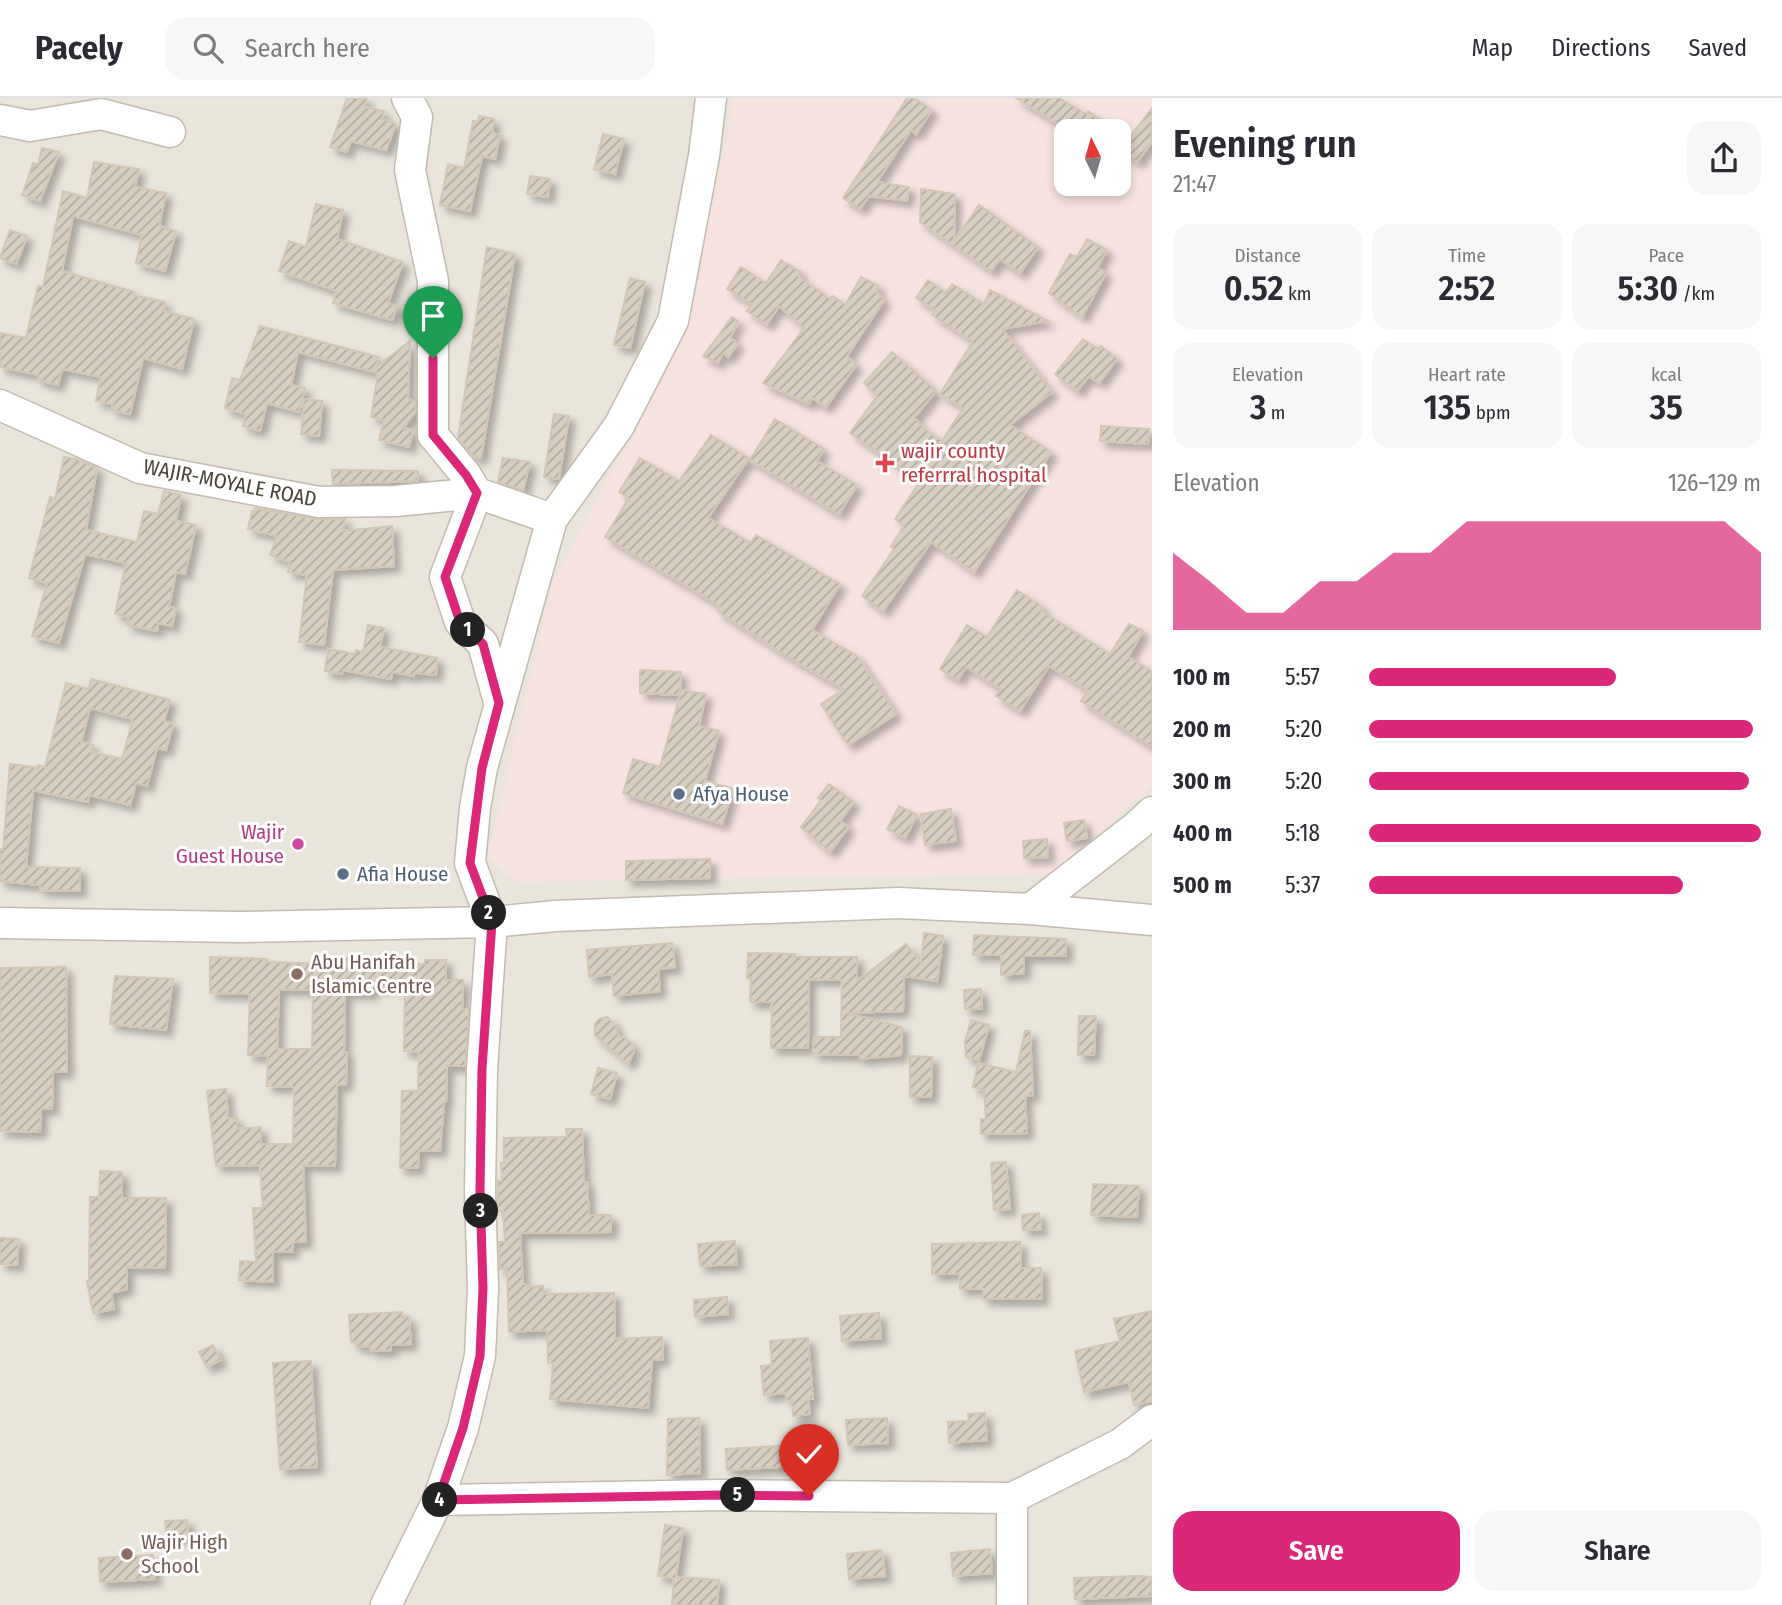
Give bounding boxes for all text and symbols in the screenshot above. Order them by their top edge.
search box [165,17,655,80]
text: Pacely [35,28,123,68]
icon: search [189,29,227,67]
text: Search here [245,33,370,64]
text: Map [1472,34,1513,62]
text: Directions [1551,34,1650,62]
text: Saved [1688,34,1747,62]
north arrow [1054,119,1130,196]
map controls [1054,119,1131,196]
text: Evening run [1173,121,1357,167]
button: share [1687,121,1761,195]
text: 21:47 [1173,170,1216,198]
text: Distance [1234,244,1301,267]
text: Time [1448,244,1486,267]
text: Pace [1649,244,1684,267]
text: 0.52 [1224,267,1284,309]
text: 2:52 [1439,267,1495,309]
text: 5:30 [1618,267,1678,309]
text: km [1284,282,1311,305]
text: /km [1678,282,1715,305]
pin [403,286,463,358]
icon: arrive [414,297,452,335]
text: Elevation [1232,363,1303,386]
text: Heart rate [1428,363,1506,386]
text: kcal [1651,363,1682,386]
text: 3 [1250,386,1266,428]
text: 135 [1423,386,1471,428]
text: 35 [1650,386,1683,428]
text: m [1266,401,1285,424]
text: bpm [1471,401,1511,424]
place label: wajir county referrral hospital [901,438,1047,488]
street label: WAJIR-MOYALE ROAD [141,453,319,513]
marker: wajir county referrral hospital [875,453,895,473]
text: Elevation [1173,469,1260,497]
text: 126–129 m [1668,469,1761,497]
pin: 1 [450,612,486,648]
text: 1 [463,618,472,641]
text: 100 m [1173,663,1230,691]
text: 5:57 [1285,663,1320,691]
text: 200 m [1173,715,1231,743]
text: 5:20 [1285,715,1323,743]
text: 300 m [1173,767,1231,795]
text: 5:20 [1285,767,1323,795]
place label: Afya House [693,781,789,807]
marker: Afya House [671,786,687,802]
place label: Wajir Guest House [176,819,285,869]
text: 400 m [1173,819,1232,847]
text: 5:18 [1285,819,1320,847]
marker: Wajir Guest House [290,836,306,852]
place label: Afia House [357,861,448,887]
marker: Afia House [335,866,351,882]
text: 500 m [1173,871,1232,899]
text: 5:37 [1285,871,1320,899]
pin: 2 [472,896,506,930]
text: 2 [484,901,493,924]
place label: Abu Hanifah Islamic Centre [311,949,432,999]
marker: Abu Hanifah Islamic Centre [289,966,305,982]
pin: 3 [463,1194,498,1228]
text: 3 [476,1199,485,1222]
pin [779,1424,839,1496]
icon: check [790,1435,828,1473]
pin: 5 [720,1478,756,1512]
pin: 4 [422,1482,458,1518]
text: 5 [733,1483,742,1506]
text: 4 [435,1488,444,1511]
button: Save [1173,1511,1460,1591]
button: Share [1474,1511,1761,1591]
place label: Wajir High School [141,1529,228,1579]
marker: Wajir High School [119,1546,135,1562]

